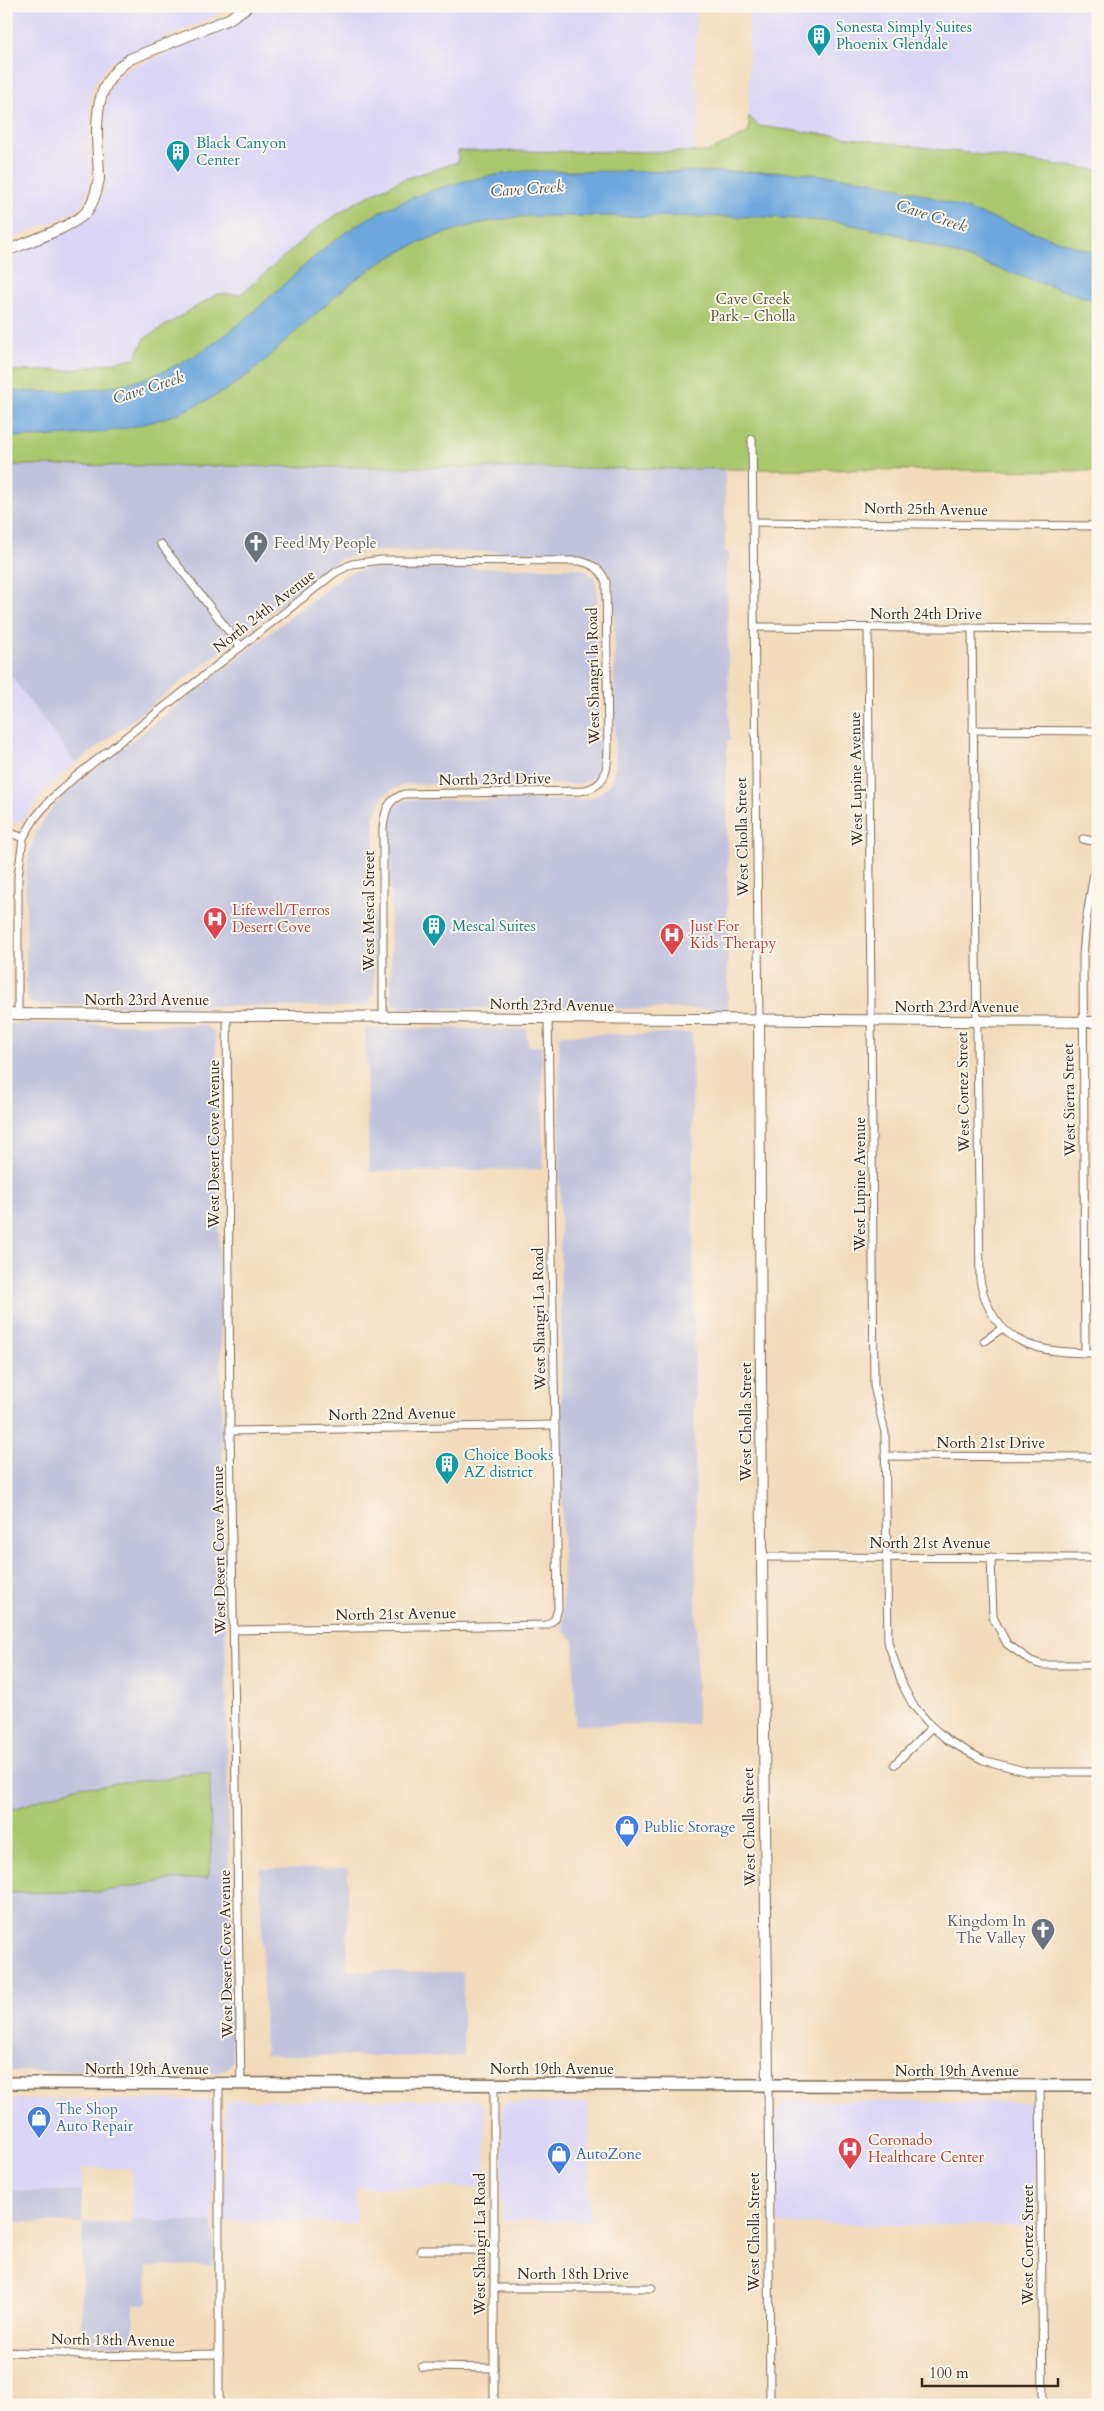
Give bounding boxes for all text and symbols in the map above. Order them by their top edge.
place label: Sonesta Simply Suites Phoenix Glendale [836,17,972,54]
building icon: Sonesta Simply Suites Phoenix Glendale [806,23,832,57]
place label: Black Canyon Center [196,133,287,170]
building icon: Black Canyon Center [165,139,191,173]
water label: Cave Creek [490,175,565,203]
water label: Cave Creek [893,194,970,238]
park label: Cave Creek Park - Cholla [710,289,796,326]
water label: Cave Creek [110,366,187,410]
street label: North 25th Avenue [864,498,989,520]
church icon: Feed My People [243,530,269,564]
place label: Feed My People [274,533,377,553]
street label: North 24th Avenue [209,565,319,657]
street label: North 24th Drive [870,604,982,624]
street label: West Shangri la Road [582,607,604,746]
street label: West Lupine Avenue [845,711,867,848]
street label: North 23rd Drive [439,768,552,790]
street label: West Cholla Street [731,777,753,898]
street label: West Mescal Street [359,851,379,972]
place label: Lifewell/Terros Desert Cove [232,900,330,937]
hospital icon: Lifewell/Terros Desert Cove [202,906,228,940]
building icon: Mescal Suites [421,913,447,947]
place label: Mescal Suites [452,916,536,936]
place label: Just For Kids Therapy [688,916,776,953]
hospital icon: Just For Kids Therapy [659,922,685,956]
street label: North 23rd Avenue [85,990,210,1010]
street label: North 23rd Avenue [489,994,615,1016]
street label: North 23rd Avenue [895,997,1020,1017]
street label: West Cortez Street [952,1031,974,1153]
street label: West Sierra Street [1058,1043,1080,1158]
street label: West Desert Cove Avenue [204,1059,224,1229]
street label: West Lupine Avenue [850,1116,870,1252]
street label: West Shangri La Road [528,1248,550,1391]
street label: West Cholla Street [736,1362,756,1483]
street label: North 22nd Avenue [328,1403,456,1425]
street label: North 21st Drive [937,1433,1046,1453]
place label: Choice Books AZ district [464,1445,553,1482]
building icon: Choice Books AZ district [434,1451,460,1485]
street label: West Desert Cove Avenue [208,1465,230,1636]
street label: North 21st Avenue [869,1533,991,1553]
street label: North 21st Avenue [335,1603,457,1625]
street label: West Cholla Street [738,1767,760,1888]
shop icon: Public Storage [614,1814,640,1848]
place label: Public Storage [644,1817,736,1837]
street label: West Desert Cove Avenue [215,1869,237,2040]
place label: Kingdom In The Valley [947,1911,1026,1948]
church icon: Kingdom In The Valley [1030,1917,1056,1951]
street label: North 19th Avenue [85,2059,209,2079]
street label: North 19th Avenue [490,2059,614,2079]
street label: North 19th Avenue [895,2061,1019,2081]
place label: The Shop Auto Repair [56,2099,134,2136]
shop icon: The Shop Auto Repair [26,2105,52,2139]
place label: Coronado Healthcare Center [868,2130,985,2167]
hospital icon: Coronado Healthcare Center [837,2136,863,2170]
shop icon: AutoZone [546,2141,572,2175]
place label: AutoZone [576,2144,642,2164]
street label: West Cholla Street [744,2172,764,2293]
street label: West Shangri La Road [470,2173,490,2316]
street label: West Cortez Street [1018,2184,1038,2306]
street label: North 18th Drive [517,2264,629,2284]
street label: North 18th Avenue [51,2329,176,2351]
scale bar [922,2356,1058,2388]
text: 100 m [929,2363,969,2383]

